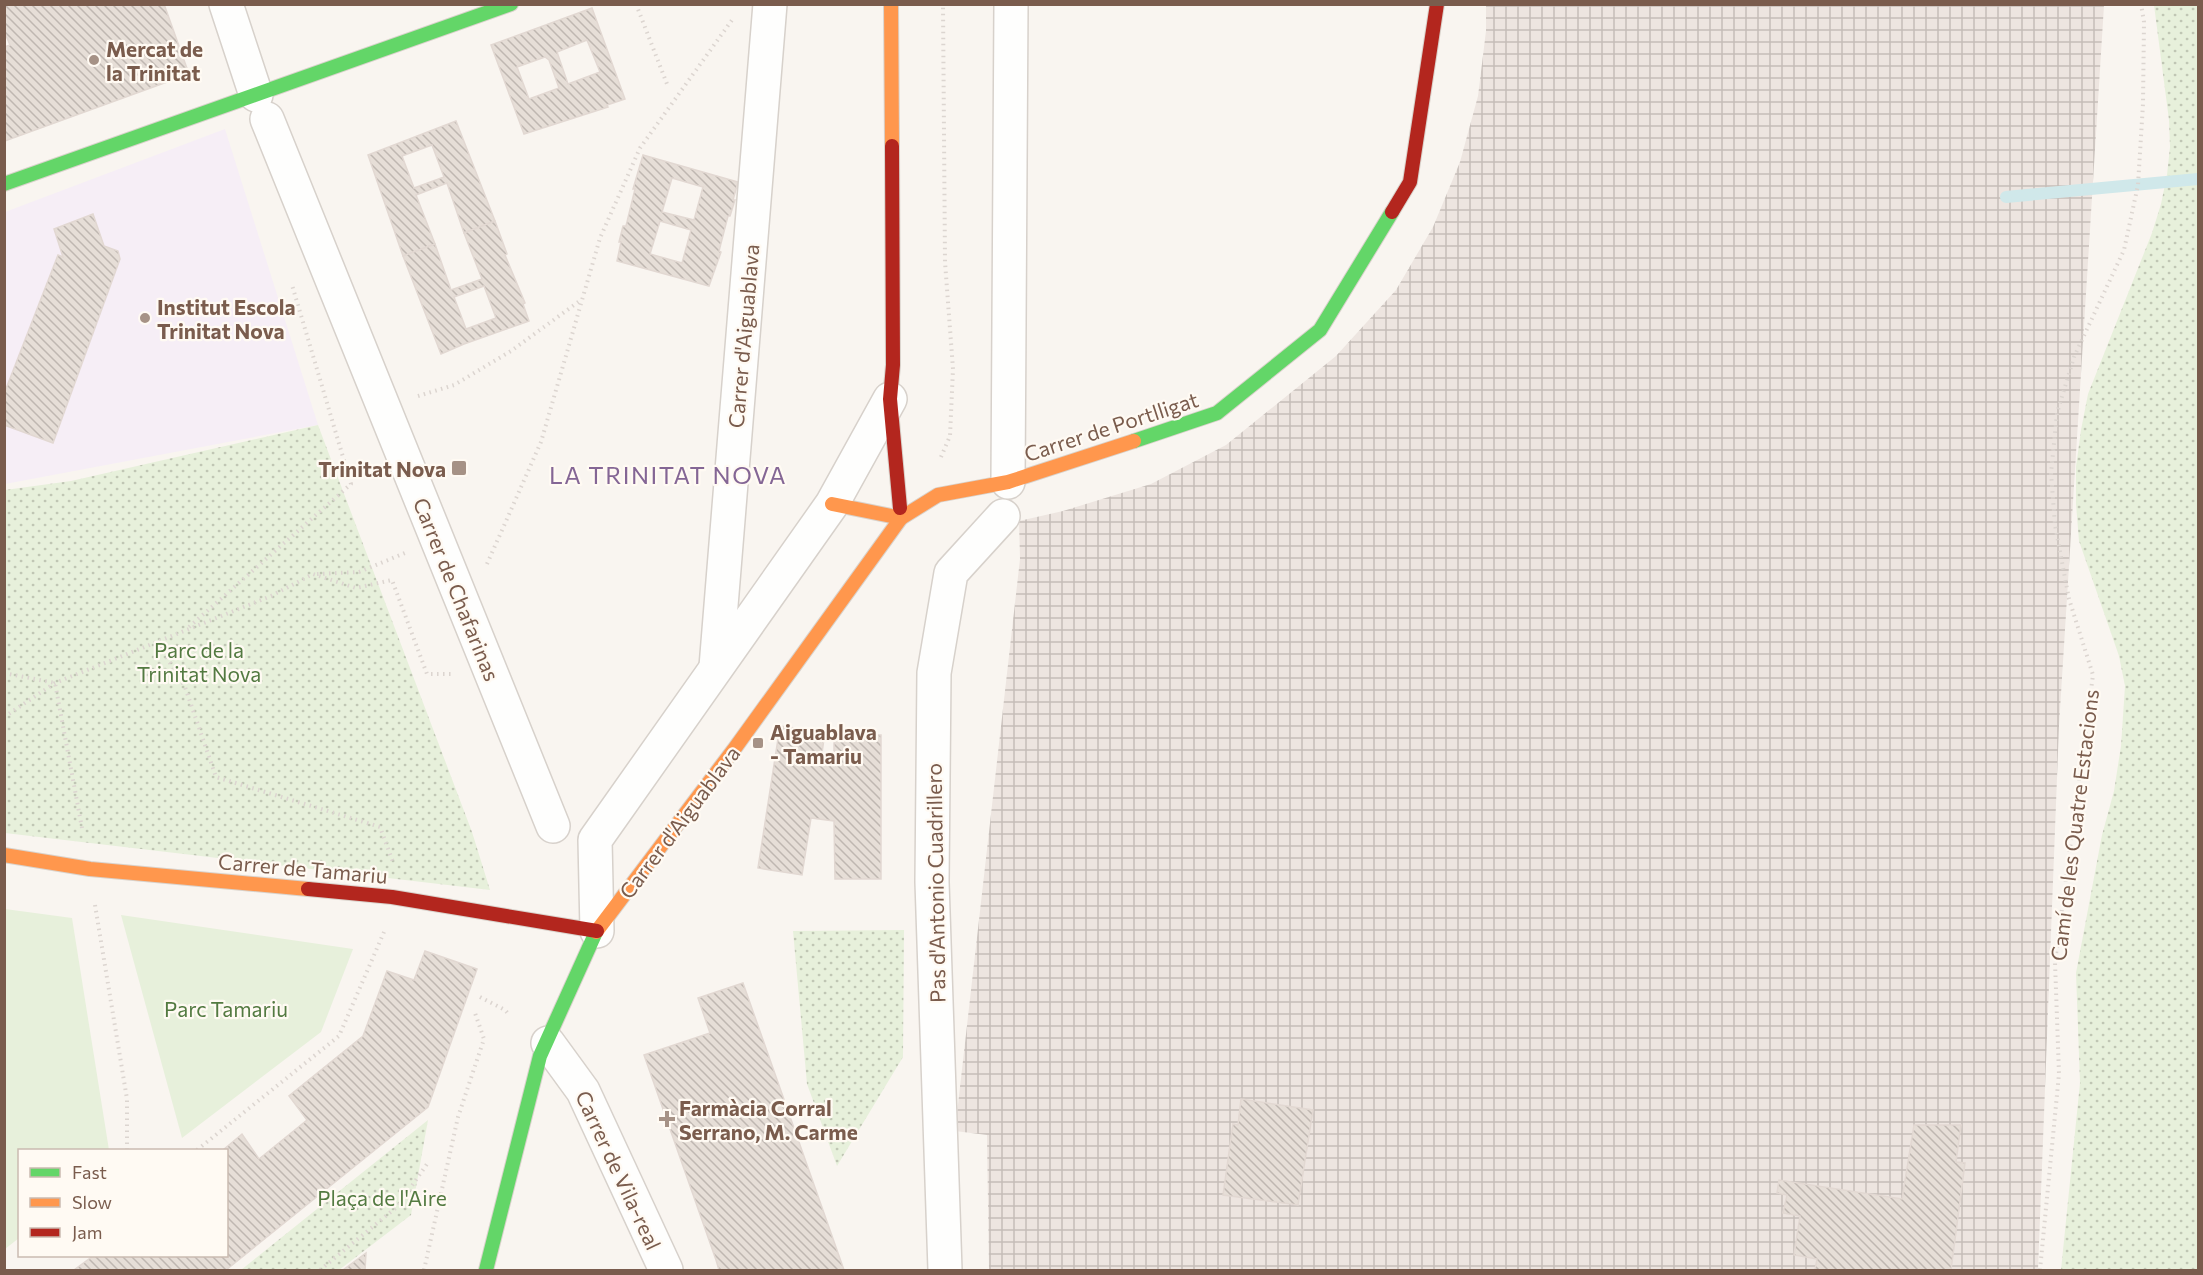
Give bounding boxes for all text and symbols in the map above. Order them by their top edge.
place label: Mercat de la Trinitat [106,36,203,85]
marker: Mercat de la Trinitat [87,53,101,67]
street label: Carrer d'Aiguablava [723,243,763,429]
place label: Institut Escola Trinitat Nova [157,294,296,343]
marker: Institut Escola Trinitat Nova [138,311,152,325]
street label: Carrer de Portlligat [1021,386,1201,466]
place label: Trinitat Nova [318,456,446,481]
marker: Trinitat Nova [450,459,468,477]
district label: LA TRINITAT NOVA [549,460,787,489]
street label: Carrer de Chafarinas [409,494,505,684]
park label: Parc de la Trinitat Nova [137,637,261,686]
street label: Camí de les Quatre Estacions [2045,688,2103,962]
place label: Aiguablava - Tamariu [770,719,877,768]
marker: Aiguablava - Tamariu [751,736,765,750]
street label: Carrer d'Aiguablava [613,741,745,903]
street label: Pas d'Antonio Cuadrillero [920,763,950,1003]
street label: Carrer de Tamariu [217,848,389,888]
park label: Parc Tamariu [164,996,288,1021]
street label: Carrer de Vila-real [571,1086,667,1254]
place label: Farmàcia Corral Serrano, M. Carme [679,1095,858,1144]
marker: Farmàcia Corral Serrano, M. Carme [660,1112,674,1126]
legend [18,1149,228,1257]
text: Fast [72,1161,107,1183]
park label: Plaça de l'Aire [317,1185,447,1210]
text: Slow [72,1191,112,1213]
text: Jam [72,1221,102,1243]

